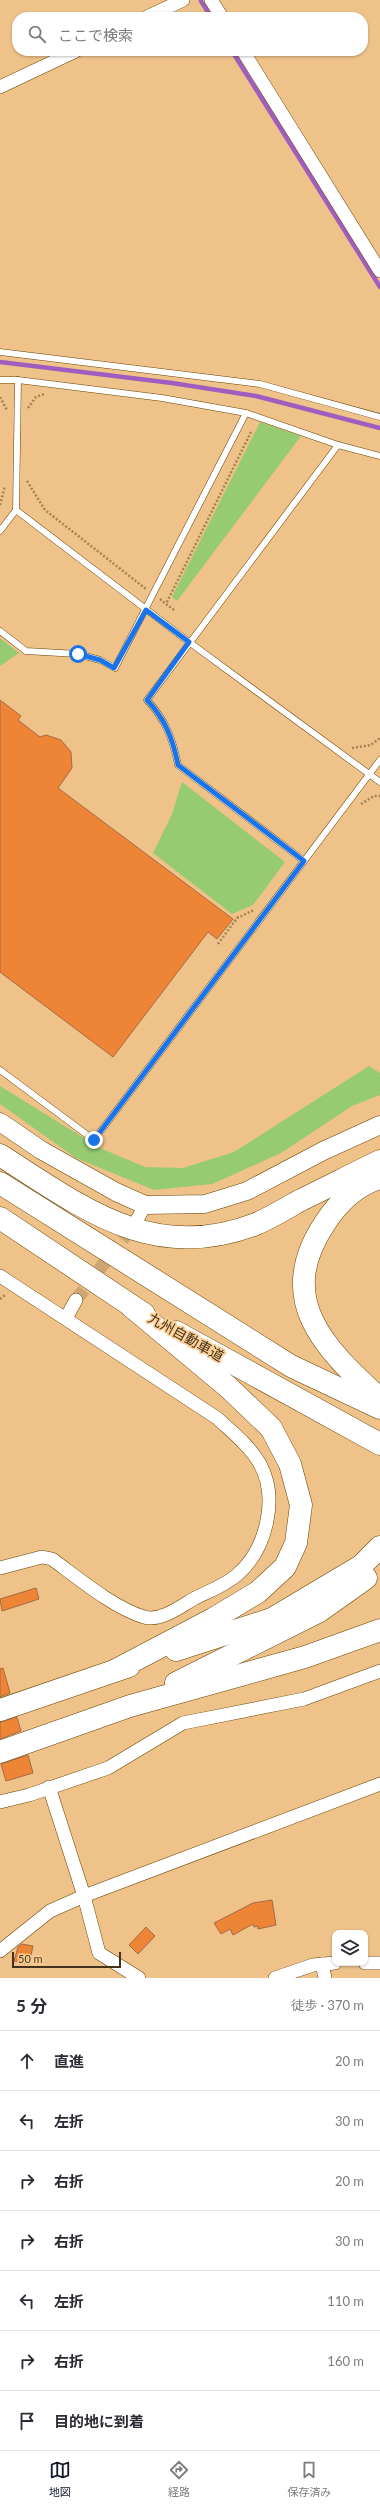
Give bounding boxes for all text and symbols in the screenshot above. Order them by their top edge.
search box [12,12,368,56]
icon: search [26,23,48,45]
text: ここで検索 [58,26,133,44]
route start [69,645,87,663]
route end [85,1131,103,1149]
street label: 九州自動車道 [145,1309,227,1364]
map controls [332,1930,368,1966]
button: layers [332,1930,368,1966]
scale bar [12,1950,121,1969]
text: 50 m [18,1952,43,1965]
text: 5 分 [16,1995,47,2016]
text: 徒歩 · 370 m [291,1997,364,2013]
icon: ahead [16,2050,38,2072]
text: 直進 [54,2052,84,2070]
text: 20 m [335,2053,364,2069]
icon: left [16,2110,38,2132]
text: 左折 [54,2112,84,2130]
text: 30 m [335,2113,364,2129]
icon: right [16,2170,38,2192]
text: 右折 [54,2172,84,2190]
text: 20 m [335,2173,364,2189]
icon: right [16,2230,38,2252]
text: 右折 [54,2232,84,2250]
text: 30 m [335,2233,364,2249]
icon: left [16,2290,38,2312]
text: 左折 [54,2292,84,2310]
text: 110 m [327,2293,364,2309]
icon: right [16,2350,38,2372]
text: 右折 [54,2352,84,2370]
text: 160 m [327,2353,364,2369]
icon: arrive [16,2410,38,2432]
text: 目的地に到着 [54,2412,144,2430]
tab: 地図 [49,2459,71,2499]
tab: 経路 [168,2459,190,2499]
tab: 保存済み [287,2459,331,2499]

